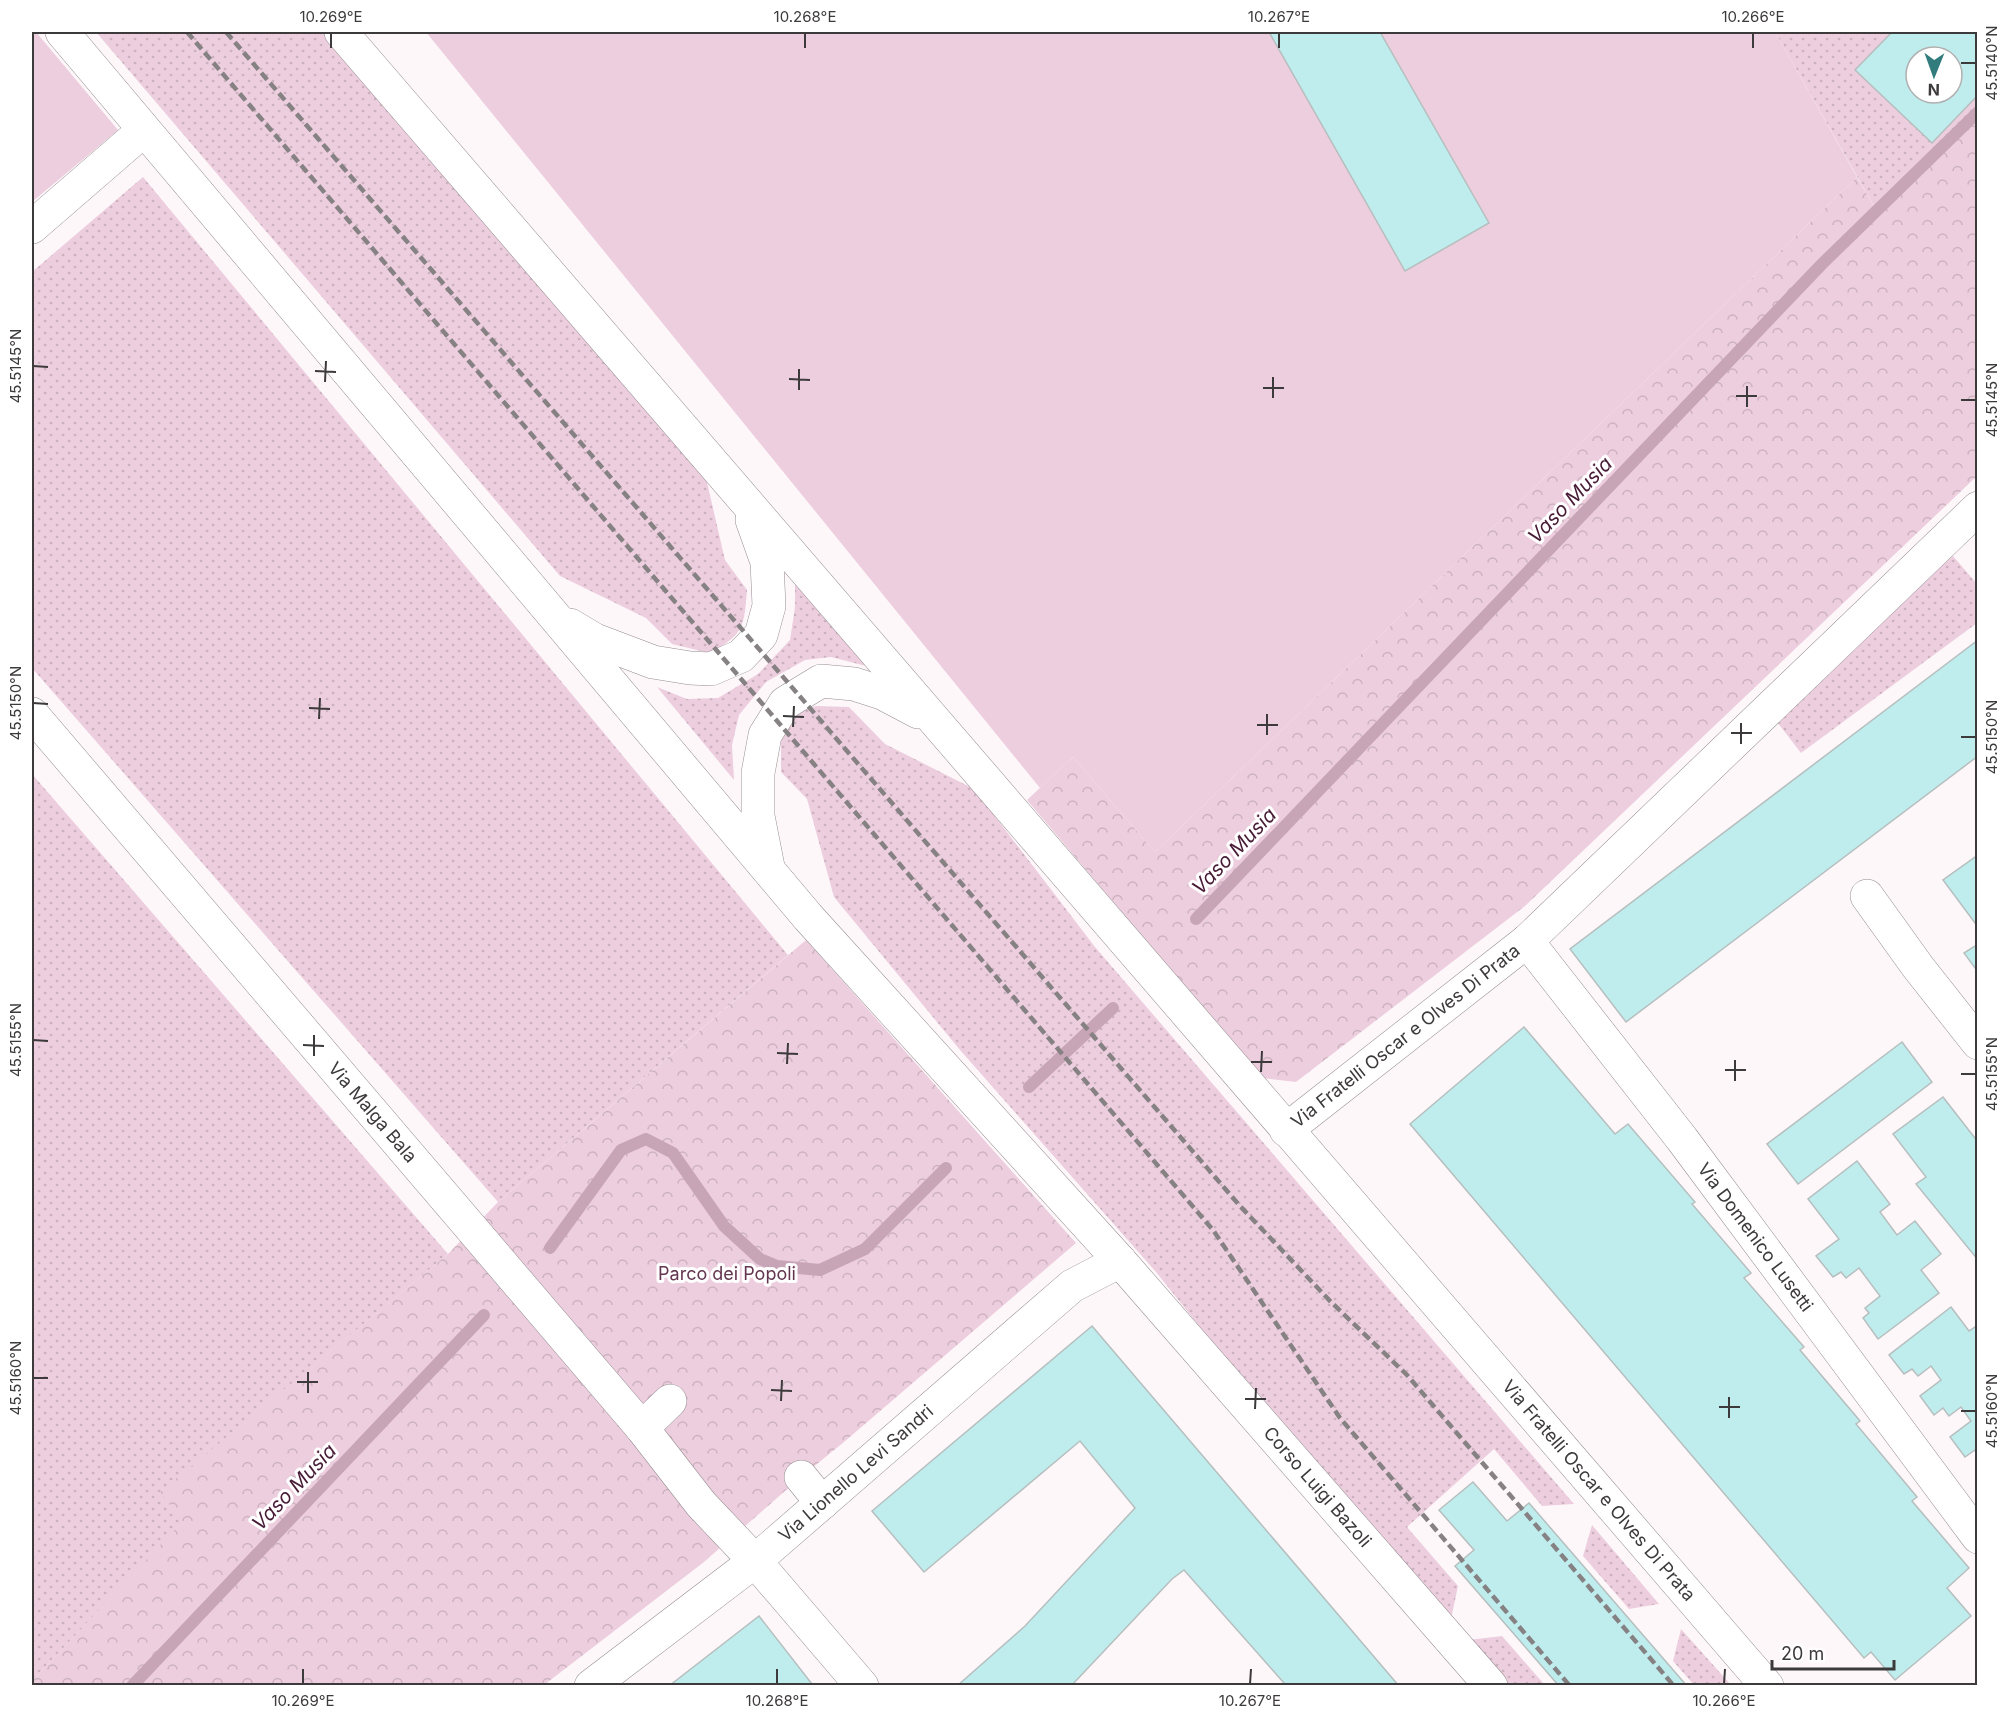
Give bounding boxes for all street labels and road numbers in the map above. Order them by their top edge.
street label: Via Fratelli Oscar e Olves Di Prata [1287,940,1524,1132]
street label: Via Malga Bala [324,1058,421,1167]
street label: Via Domenico Lusetti [1693,1159,1818,1315]
street label: Via Fratelli Oscar e Olves Di Prata [1498,1376,1700,1605]
street label: Via Lionello Levi Sandri [774,1400,937,1546]
street label: Corso Luigi Bazoli [1260,1422,1376,1551]

